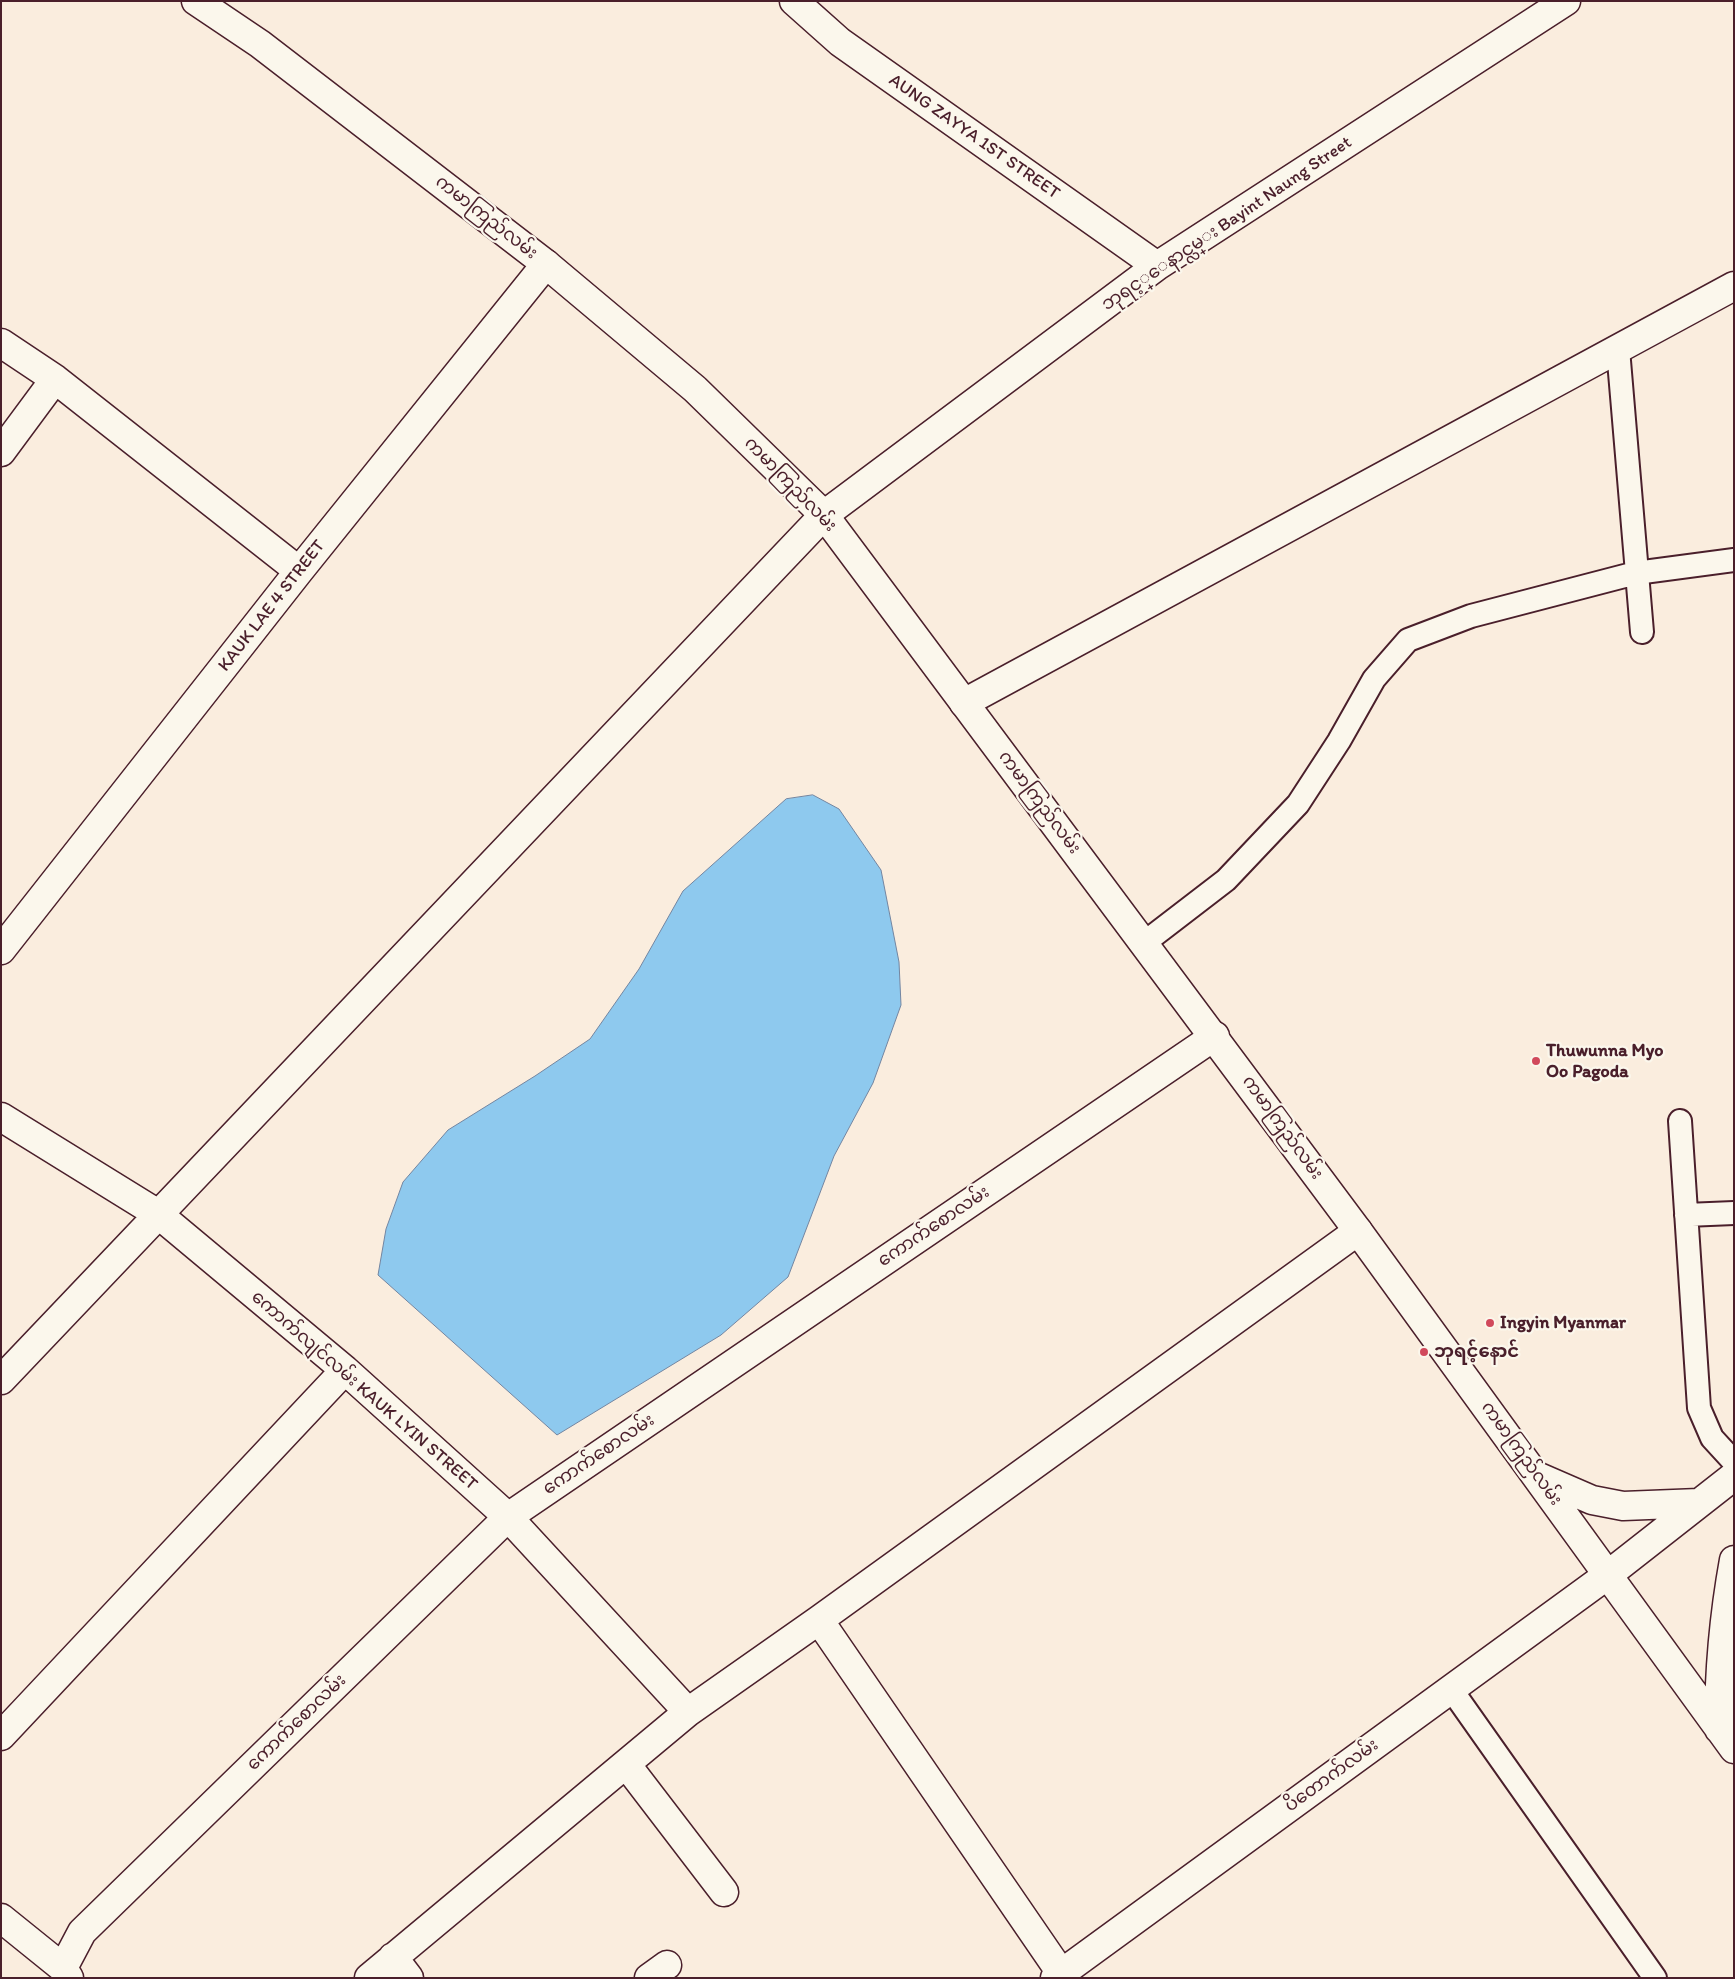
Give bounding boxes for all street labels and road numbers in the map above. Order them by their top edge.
street label: AUNG ZAYYA 1ST STREET [884,70,1064,204]
street label: ဘုရင့္ေနာင္လမ္း Bayint Naung Street [1098,132,1356,316]
street label: ကမာကြည်လမ်း [431,171,541,265]
street label: ကမာကြည်လမ်း [739,433,841,537]
street label: KAUK LAE 4 STREET [214,536,330,676]
street label: ကမာကြည်လမ်း [993,747,1085,859]
street label: ကမာကြည်လမ်း [1237,1072,1327,1184]
street label: ကောက်စောလမ်း [874,1182,994,1272]
street label: ကောက်လျင်လမ်း KAUK LYIN STREET [246,1287,482,1495]
street label: ကမာကြည်လမ်း [1476,1398,1566,1510]
street label: ကောက်စောလမ်း [539,1410,659,1500]
street label: ကောက်စောလမ်း [243,1670,351,1776]
street label: ပိတောက်လမ်း [1281,1735,1383,1817]

